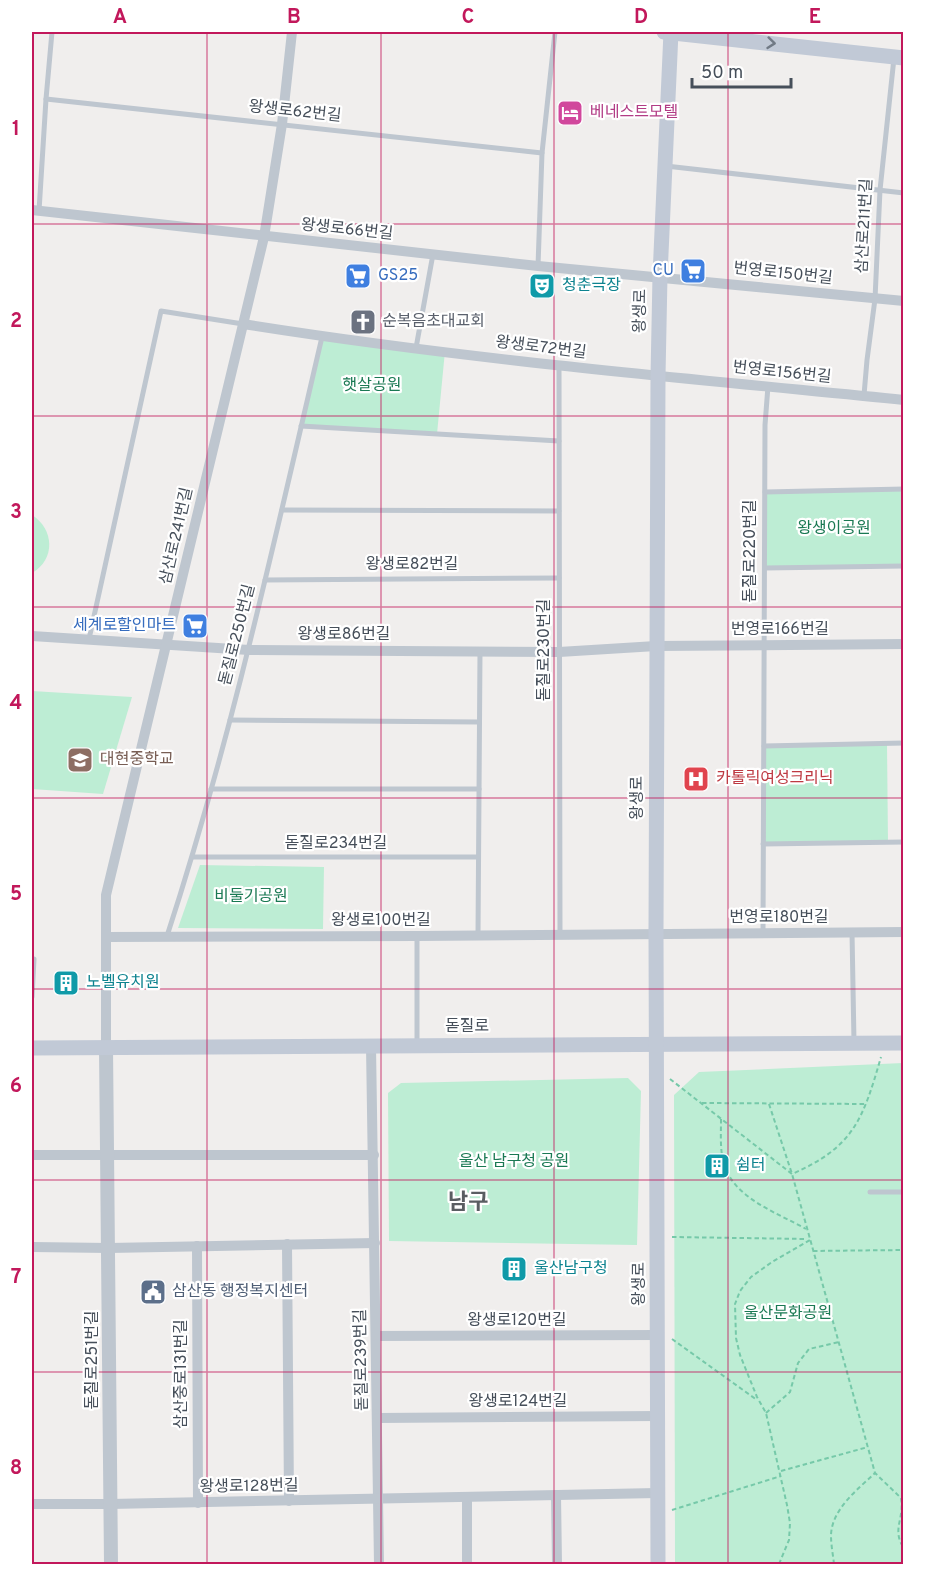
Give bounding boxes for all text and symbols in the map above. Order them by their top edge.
text: A [113,5,127,31]
text: B [287,5,301,31]
text: C [462,5,474,31]
text: D [634,5,648,31]
text: E [809,5,821,31]
one-way arrow [766,36,775,49]
scale bar [692,51,791,89]
text: 50 m [701,62,743,85]
street label: 왕생로62번길 [248,97,342,127]
hotel icon: 베네스트모텔 [555,98,585,128]
place label: 베네스트모텔 [590,103,678,123]
text: 1 [12,117,20,143]
street label: 삼산로211번길 [853,178,877,274]
street label: 왕생로66번길 [300,215,394,245]
supermarket icon: CU [678,256,708,286]
street label: 번영로150번길 [732,259,834,289]
supermarket icon: GS25 [343,261,373,291]
place label: CU [653,261,674,281]
place label: GS25 [378,266,418,286]
theatre icon: 청춘극장 [527,271,557,301]
place label: 청춘극장 [562,276,621,296]
street label: 왕생로 [631,288,651,333]
church icon: 순복음초대교회 [348,307,378,337]
text: 2 [10,309,22,335]
place label: 순복음초대교회 [382,312,485,332]
street label: 왕생로72번길 [494,332,588,364]
street label: 번영로156번길 [732,358,832,388]
park label: 햇살공원 [343,376,401,396]
street label: 삼산로241번길 [156,485,198,587]
street label: 돋질로220번길 [741,499,761,603]
text: 3 [10,500,22,526]
park label: 왕생이공원 [797,519,871,539]
street label: 왕생로82번길 [366,555,458,575]
street label: 돋질로250번길 [216,582,260,688]
street label: 돋질로230번길 [535,598,555,702]
supermarket icon: 세계로할인마트 [180,611,210,641]
place label: 세계로할인마트 [73,616,176,636]
street label: 번영로166번길 [731,620,829,640]
street label: 왕생로86번길 [298,625,390,645]
text: 4 [10,691,22,717]
school or university icon: 대현중학교 [65,745,95,775]
place label: 대현중학교 [100,750,174,770]
hospital icon: 카톨릭여성크리닉 [681,764,711,794]
place label: 카톨릭여성크리닉 [716,769,834,789]
street label: 왕생로 [628,776,648,820]
street label: 돋질로234번길 [285,834,387,854]
text: 5 [10,882,22,908]
park label: 비둘기공원 [214,887,288,907]
street label: 번영로180번길 [729,908,829,928]
street label: 왕생로100번길 [331,911,431,931]
building icon: 노벨유치원 [51,968,81,998]
place label: 노벨유치원 [86,973,160,993]
street label: 돋질로 [445,1017,489,1037]
text: 6 [10,1074,22,1100]
building icon: 쉼터 [702,1151,732,1181]
park label: 울산 남구청 공원 [459,1152,569,1172]
place label: 쉼터 [736,1156,765,1176]
district label: 남구 [448,1190,488,1217]
building icon: 울산남구청 [499,1254,529,1284]
place label: 울산남구청 [534,1259,608,1279]
street label: 왕생로 [630,1262,650,1306]
text: 7 [11,1265,21,1291]
public building icon: 삼산동 행정복지센터 [138,1277,168,1307]
place label: 삼산동 행정복지센터 [172,1282,308,1302]
park label: 울산문화공원 [744,1304,832,1324]
street label: 돋질로239번길 [351,1309,373,1411]
street label: 돋질로251번길 [83,1310,103,1410]
street label: 왕생로120번길 [467,1311,567,1331]
street label: 삼산중로131번길 [172,1319,192,1429]
street label: 왕생로124번길 [468,1392,568,1412]
text: 8 [10,1456,22,1482]
street label: 왕생로128번길 [199,1476,299,1498]

